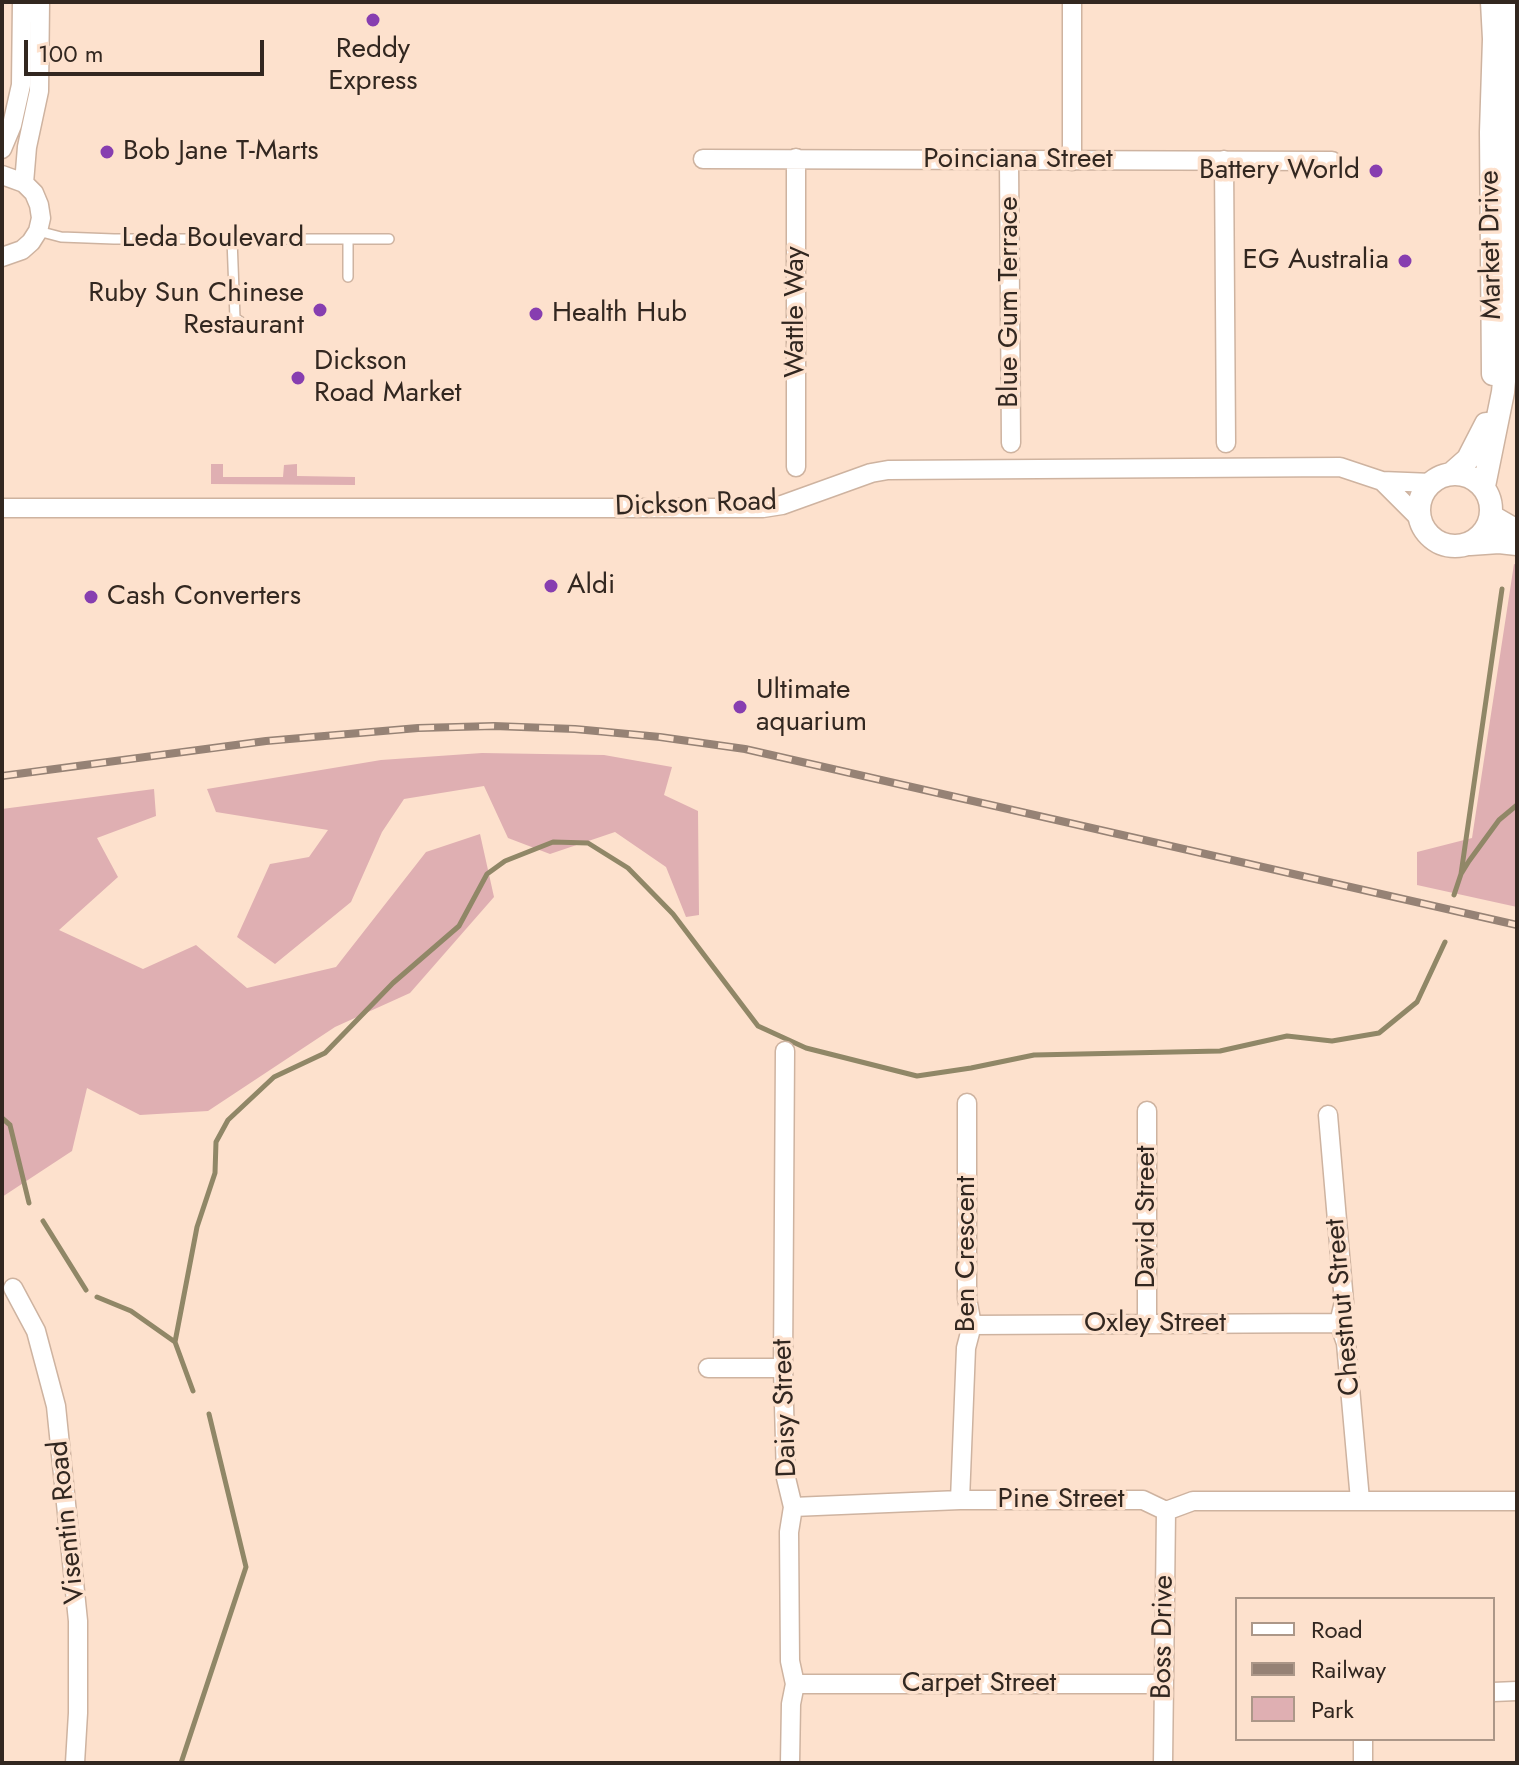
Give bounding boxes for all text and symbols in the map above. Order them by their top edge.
marker: Reddy Express [364,11,382,29]
scale bar [28,24,268,74]
place label: Reddy Express [328,33,418,99]
text: 100 m [38,36,104,71]
place label: Bob Jane T-Marts [123,135,319,169]
marker: Bob Jane T-Marts [98,143,116,161]
street label: Poinciana Street [923,143,1113,177]
place label: Battery World [1199,154,1360,188]
marker: Battery World [1367,162,1385,180]
street label: Market Drive [1474,170,1510,320]
street label: Blue Gum Terrace [993,196,1027,408]
street label: Leda Boulevard [122,222,304,256]
place label: EG Australia [1243,244,1389,278]
street label: Wattle Way [779,246,813,378]
marker: EG Australia [1396,252,1414,270]
place label: Ruby Sun Chinese Restaurant [88,277,304,343]
place label: Health Hub [552,297,687,331]
marker: Ruby Sun Chinese Restaurant [311,301,329,319]
marker: Health Hub [527,305,545,323]
place label: Dickson Road Market [314,345,462,411]
marker: Dickson Road Market [289,369,307,387]
street label: Dickson Road [614,485,778,525]
place label: Aldi [567,569,615,603]
marker: Aldi [542,577,560,595]
place label: Cash Converters [107,580,301,614]
marker: Cash Converters [82,588,100,606]
place label: Ultimate aquarium [756,674,867,740]
marker: Ultimate aquarium [731,698,749,716]
street label: David Street [1130,1145,1164,1289]
street label: Ben Crescent [950,1176,984,1332]
street label: Chestnut Street [1320,1217,1368,1397]
street label: Oxley Street [1084,1307,1226,1341]
street label: Daisy Street [767,1338,805,1478]
street label: Visentin Road [43,1439,93,1605]
street label: Pine Street [998,1483,1124,1517]
street label: Boss Drive [1146,1575,1182,1699]
legend [1235,1597,1495,1741]
text: Road [1311,1612,1363,1647]
text: Railway [1311,1652,1386,1687]
street label: Carpet Street [902,1667,1056,1701]
text: Park [1311,1692,1354,1727]

